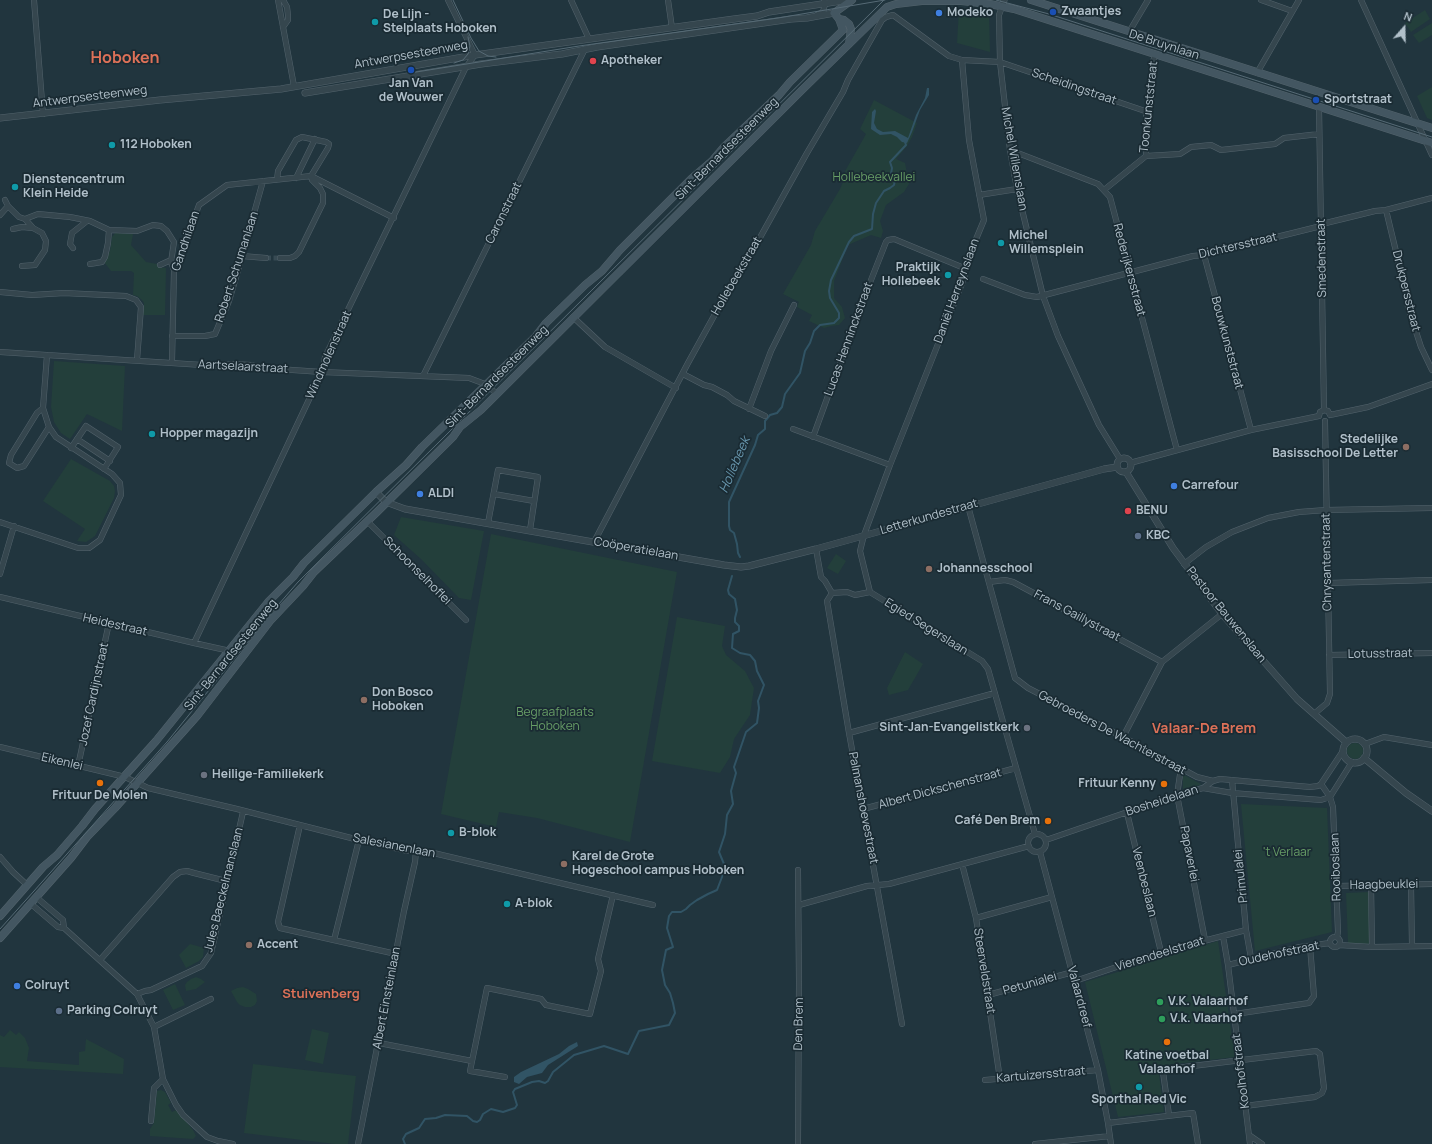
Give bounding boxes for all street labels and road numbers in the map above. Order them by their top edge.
street label: De Bruynlaan [1127,27,1201,63]
street label: Antwerpsesteenweg [353,38,469,72]
street label: Toonkunststraat [1137,60,1161,154]
street label: Scheidingstraat [1030,66,1118,108]
street label: Antwerpsesteenweg [32,83,148,111]
street label: Sint-Bernardsesteenweg [673,95,781,203]
street label: Michel Willemslaan [998,106,1030,212]
street label: Caronstraat [483,180,525,246]
street label: Gandhilaan [169,209,203,273]
street label: Robert Schumanlaan [212,210,262,324]
street label: Smedenstraat [1314,218,1330,298]
street label: Rederijkersstraat [1110,222,1148,318]
street label: Dichtersstraat [1197,230,1279,262]
street label: Hollebeekstraat [709,234,765,318]
street label: Daniël Herreynslaan [931,237,983,345]
street label: Drukpersstraat [1389,249,1423,333]
street label: Lucas Henninckstraat [822,280,876,398]
street label: Bouwkunststraat [1208,295,1246,391]
street label: Windmolenstraat [303,309,355,401]
street label: Sint-Bernardsesteenweg [443,323,551,431]
street label: Aartselaarstraat [198,357,288,377]
street label: Letterkundestraat [878,496,980,538]
street label: Chrysantenstraat [1319,513,1335,611]
street label: Schoonselhoflei [380,534,454,608]
street label: Coöperatielaan [593,534,679,564]
street label: Pastoor Bauwenslaan [1183,564,1269,666]
street label: Frans Gaillystraat [1031,587,1123,645]
street label: Sint-Bernardsesteenweg [182,596,280,714]
street label: Egied Segerslaan [882,596,970,658]
street label: Heidestraat [81,611,149,639]
street label: Jozef Cardijnstraat [76,641,112,747]
street label: Lotusstraat [1347,646,1413,662]
street label: Gebroeders De Wachterstraat [1036,688,1188,778]
street label: Eikenlei [40,750,84,774]
street label: Palmanshoevestraat [845,751,881,865]
street label: Albert Dickschenstraat [877,766,1003,812]
street label: Bosheidelaan [1124,783,1200,819]
street label: Papaverlei [1176,825,1202,883]
street label: Jules Baeckelmanslaan [202,826,246,954]
street label: Salesianenlaan [351,831,437,861]
street label: Rooiboslaan [1328,833,1344,901]
street label: Veenbeslaan [1128,846,1160,918]
street label: Primulalei [1231,849,1251,903]
street label: Haagbeuklei [1350,877,1418,893]
street label: Steerveldstraat [970,927,998,1015]
street label: Vierendeelstraat [1114,934,1206,974]
street label: Oudehofstraat [1238,938,1320,970]
street label: Albert Einsteinlaan [370,946,404,1050]
street label: Valaardreef [1064,965,1094,1029]
street label: Petunialei [1001,969,1059,999]
street label: Den Brem [791,997,807,1051]
street label: Koolhofstraat [1229,1033,1253,1109]
street label: Kartuizersstraat [996,1064,1086,1086]

